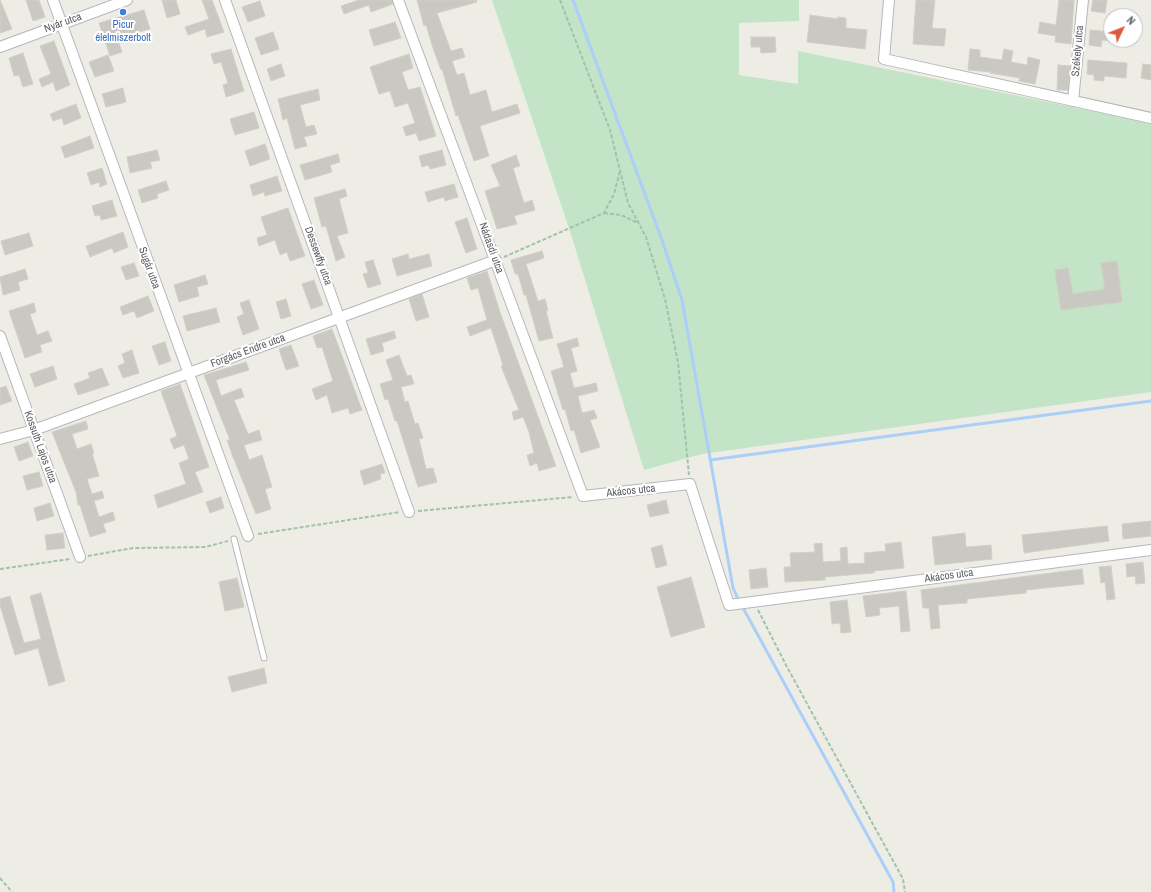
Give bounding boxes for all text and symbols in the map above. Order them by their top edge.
marker: Picur élelmiszerbolt [118,7,128,17]
north arrow [1103,8,1143,48]
street label: Nyár utca [43,10,83,36]
text: N [1124,13,1138,28]
place label: Picur élelmiszerbolt [95,18,151,44]
street label: Székely utca [1069,25,1087,77]
street label: Nádasdi utca [476,221,506,275]
street label: Dessewffy utca [301,225,335,287]
street label: Sugár utca [135,245,163,291]
street label: Forgács Endre utca [209,331,287,371]
street label: Kossuth Lajos utca [21,409,59,485]
street label: Akácos utca [606,482,656,500]
street label: Akácos utca [924,566,974,586]

